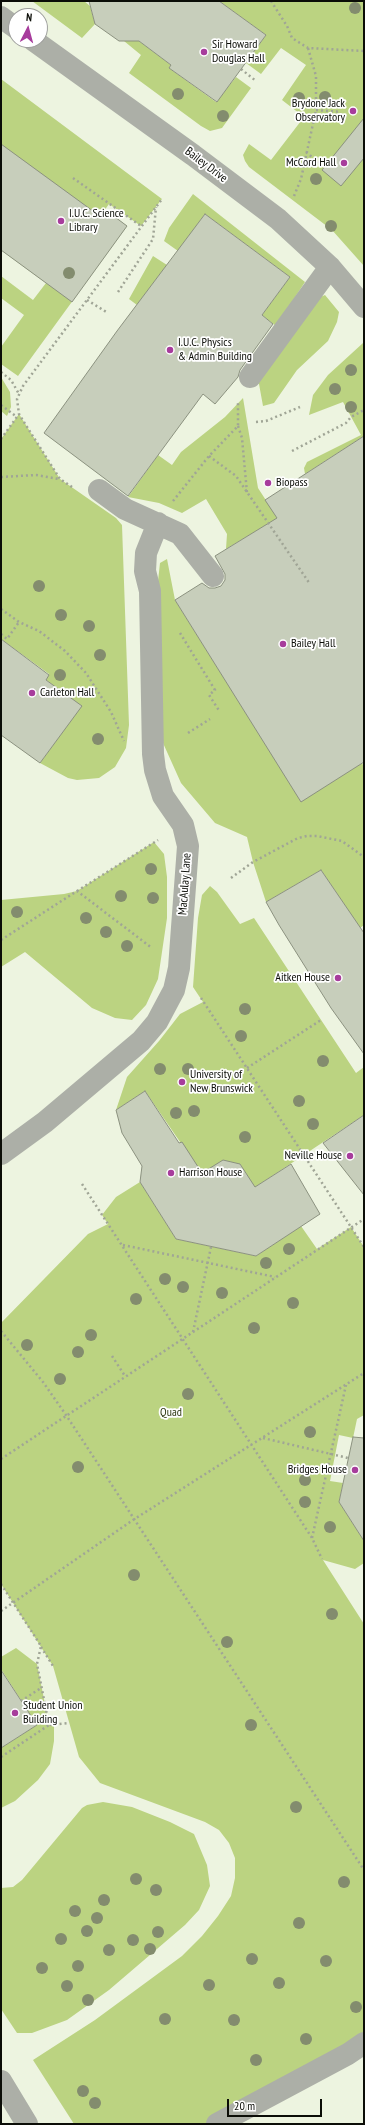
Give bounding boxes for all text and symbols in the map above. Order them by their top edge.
north arrow [8,8,48,48]
text: N [25,10,33,24]
place label: Sir Howard Douglas Hall [212,38,265,66]
marker: Sir Howard Douglas Hall [199,47,209,57]
place label: Brydone Jack Observatory [292,97,345,125]
marker: Brydone Jack Observatory [348,106,358,116]
street label: Bailey Drive [182,144,230,186]
place label: McCord Hall [286,156,336,170]
marker: McCord Hall [339,158,349,168]
place label: I.U.C. Science Library [69,207,124,235]
marker: I.U.C. Science Library [56,216,66,226]
place label: I.U.C. Physics & Admin Building [178,336,252,364]
marker: I.U.C. Physics & Admin Building [165,345,175,355]
place label: Biopass [276,476,308,490]
marker: Biopass [263,478,273,488]
place label: Bailey Hall [291,637,335,651]
marker: Bailey Hall [278,639,288,649]
place label: Carleton Hall [40,686,94,700]
marker: Carleton Hall [27,688,37,698]
street label: MacAulay Lane [176,853,194,915]
place label: Aitken House [275,971,330,985]
marker: Aitken House [333,973,343,983]
place label: University of New Brunswick [190,1068,253,1096]
marker: University of New Brunswick [177,1077,187,1087]
place label: Neville House [285,1149,342,1163]
marker: Neville House [345,1151,355,1161]
place label: Harrison House [179,1166,242,1180]
marker: Harrison House [166,1168,176,1178]
park label: Quad [160,1406,182,1420]
place label: Bridges House [288,1463,347,1477]
marker: Bridges House [350,1465,360,1475]
place label: Student Union Building [23,1699,82,1727]
marker: Student Union Building [10,1708,20,1718]
scale bar [229,2091,324,2117]
text: 20 m [234,2098,255,2113]

